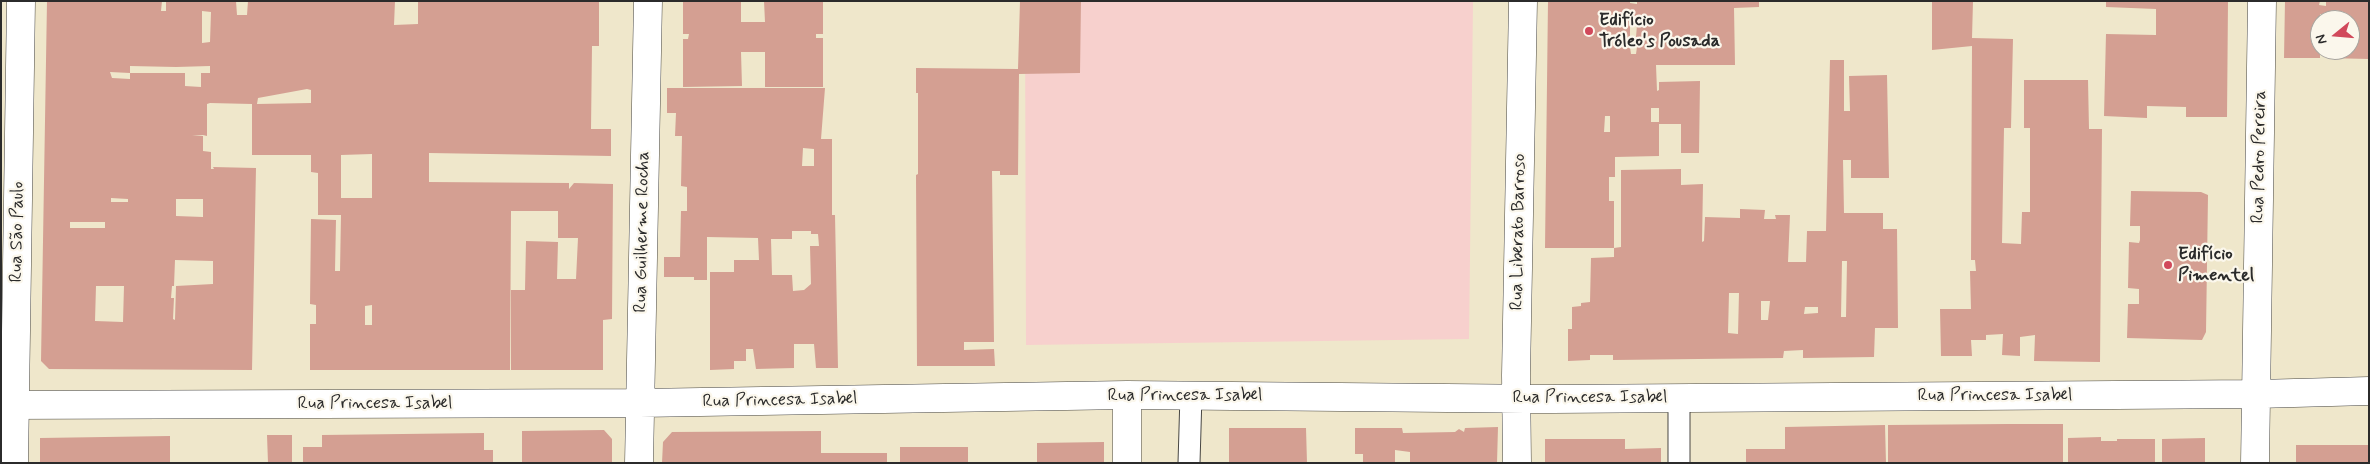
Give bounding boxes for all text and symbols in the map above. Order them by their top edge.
place label: Edifício Tróleo's Pousada [1599,10,1720,52]
north arrow [2310,10,2360,60]
marker: Edifício Tróleo's Pousada [1583,25,1595,37]
text: N [2312,32,2332,46]
street label: Rua Pedro Pereira [2248,90,2272,224]
street label: Rua Guilherme Rocha [631,151,655,313]
street label: Rua Liberato Barroso [1507,153,1531,311]
street label: Rua São Paulo [6,181,30,283]
place label: Edifício Pimentel [2178,244,2254,286]
marker: Edifício Pimentel [2162,259,2174,271]
street label: Rua Princesa Isabel [1108,385,1262,407]
street label: Rua Princesa Isabel [1918,385,2072,407]
street label: Rua Princesa Isabel [1513,387,1667,409]
street label: Rua Princesa Isabel [702,389,858,413]
street label: Rua Princesa Isabel [298,393,452,415]

